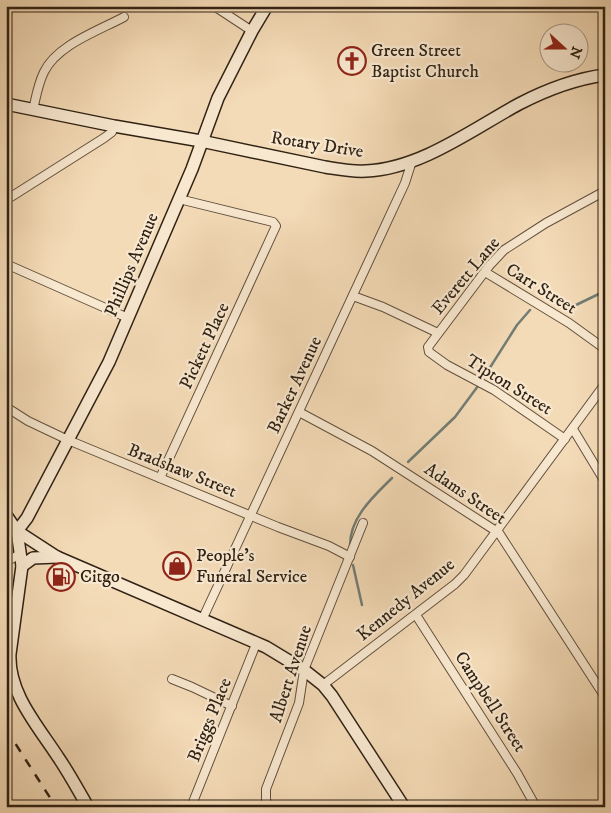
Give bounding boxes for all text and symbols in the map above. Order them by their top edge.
north arrow [538,22,588,72]
place label: Green Street Baptist Church [371,40,479,83]
text: N [565,44,586,61]
church icon: Green Street Baptist Church [337,46,367,76]
street label: Rotary Drive [269,127,365,163]
street label: Phillips Avenue [100,210,164,320]
street label: Everett Lane [427,233,505,319]
street label: Carr Street [501,259,581,319]
street label: Pickett Place [175,299,235,393]
street label: Barker Avenue [263,333,327,437]
street label: Tipton Street [462,350,556,420]
street label: Bradshaw Street [124,439,240,503]
street label: Adams Street [420,459,510,530]
place label: People's Funeral Service [196,545,307,588]
shop icon: People's Funeral Service [162,551,192,581]
street label: Kennedy Avenue [353,554,459,646]
fuel station icon: Citgo [46,562,76,592]
place label: Citgo [80,566,120,588]
street label: Albert Avenue [265,623,317,725]
street label: Campbell Street [449,648,531,757]
street label: Briggs Place [183,675,237,765]

